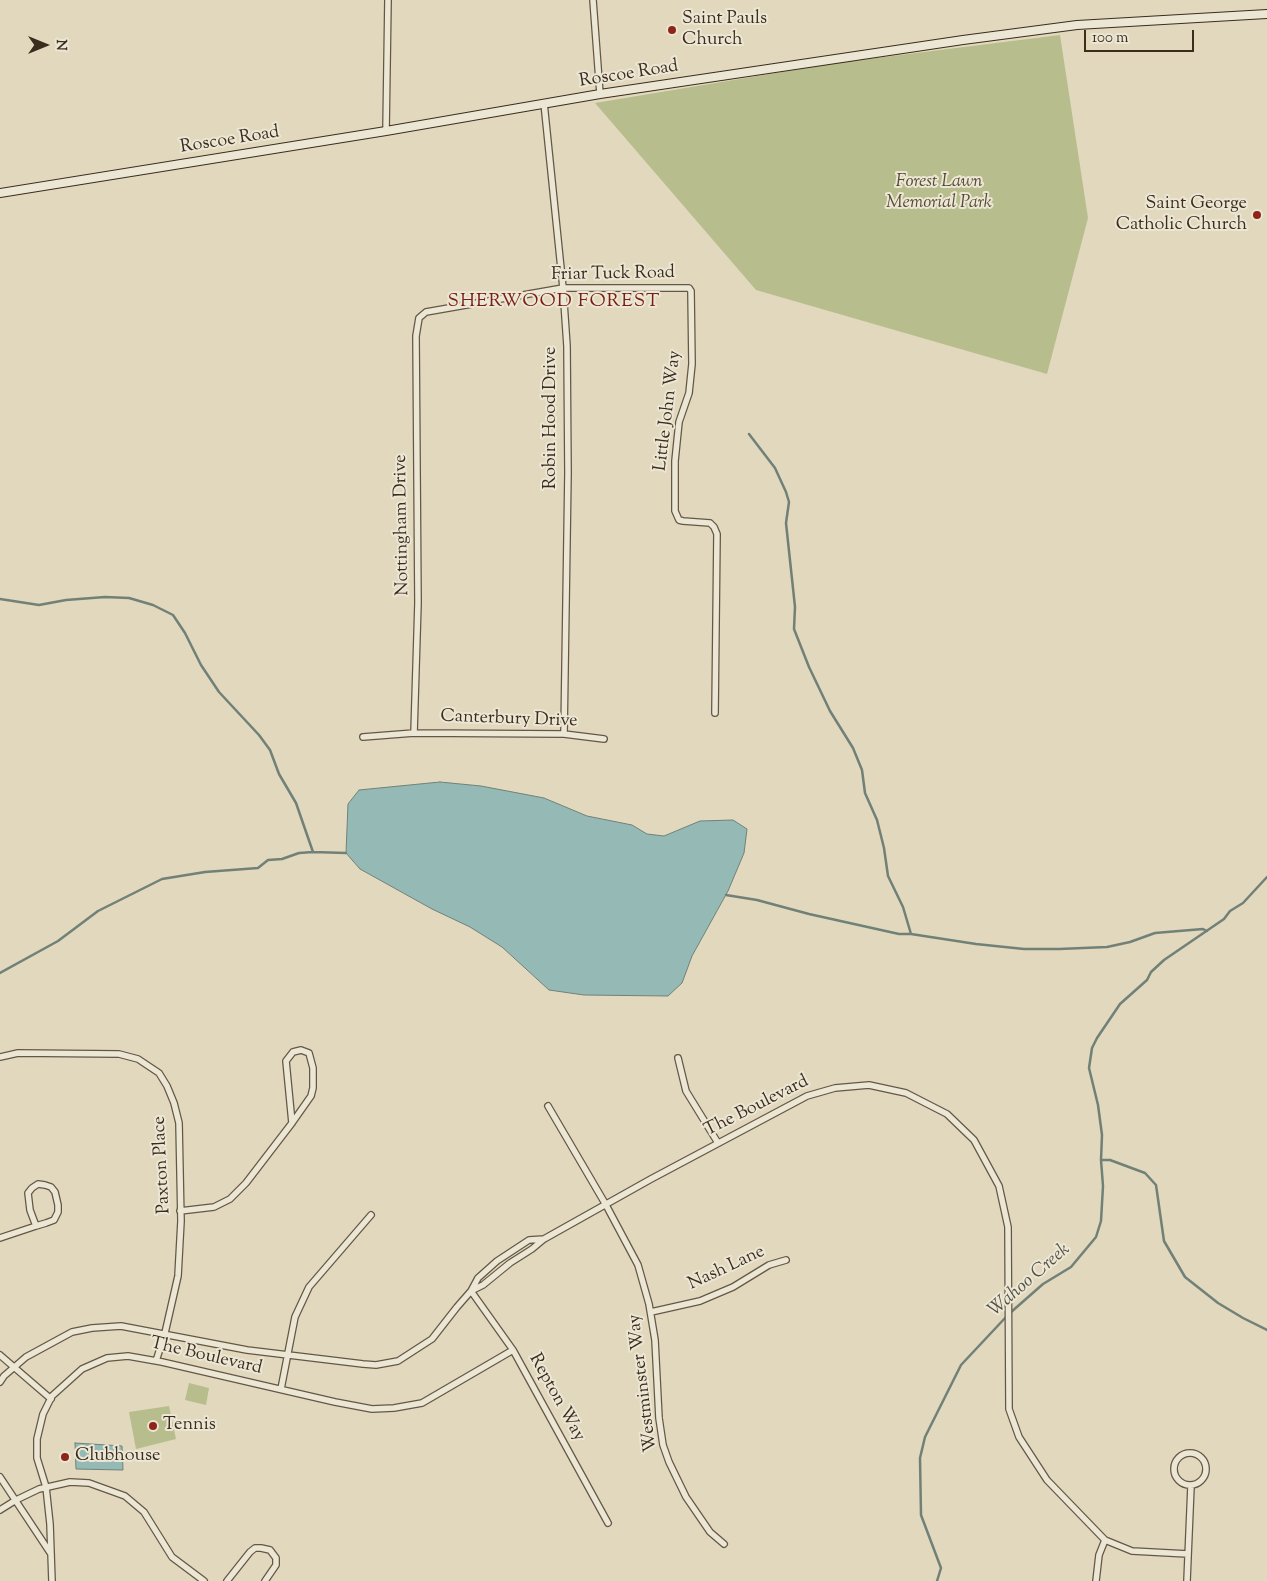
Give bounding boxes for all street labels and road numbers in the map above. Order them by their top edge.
street label: Roscoe Road [578,57,680,93]
street label: Roscoe Road [179,123,281,159]
street label: Friar Tuck Road [551,263,675,287]
street label: Robin Hood Drive [541,347,563,489]
street label: Little John Way [651,350,687,472]
street label: Nottingham Drive [391,454,415,596]
street label: Canterbury Drive [440,707,578,733]
street label: The Boulevard [701,1071,813,1143]
street label: Paxton Place [150,1115,176,1215]
street label: Nash Lane [685,1242,769,1296]
street label: Westminster Way [625,1313,663,1453]
street label: The Boulevard [148,1334,264,1380]
street label: Repton Way [523,1350,589,1446]

